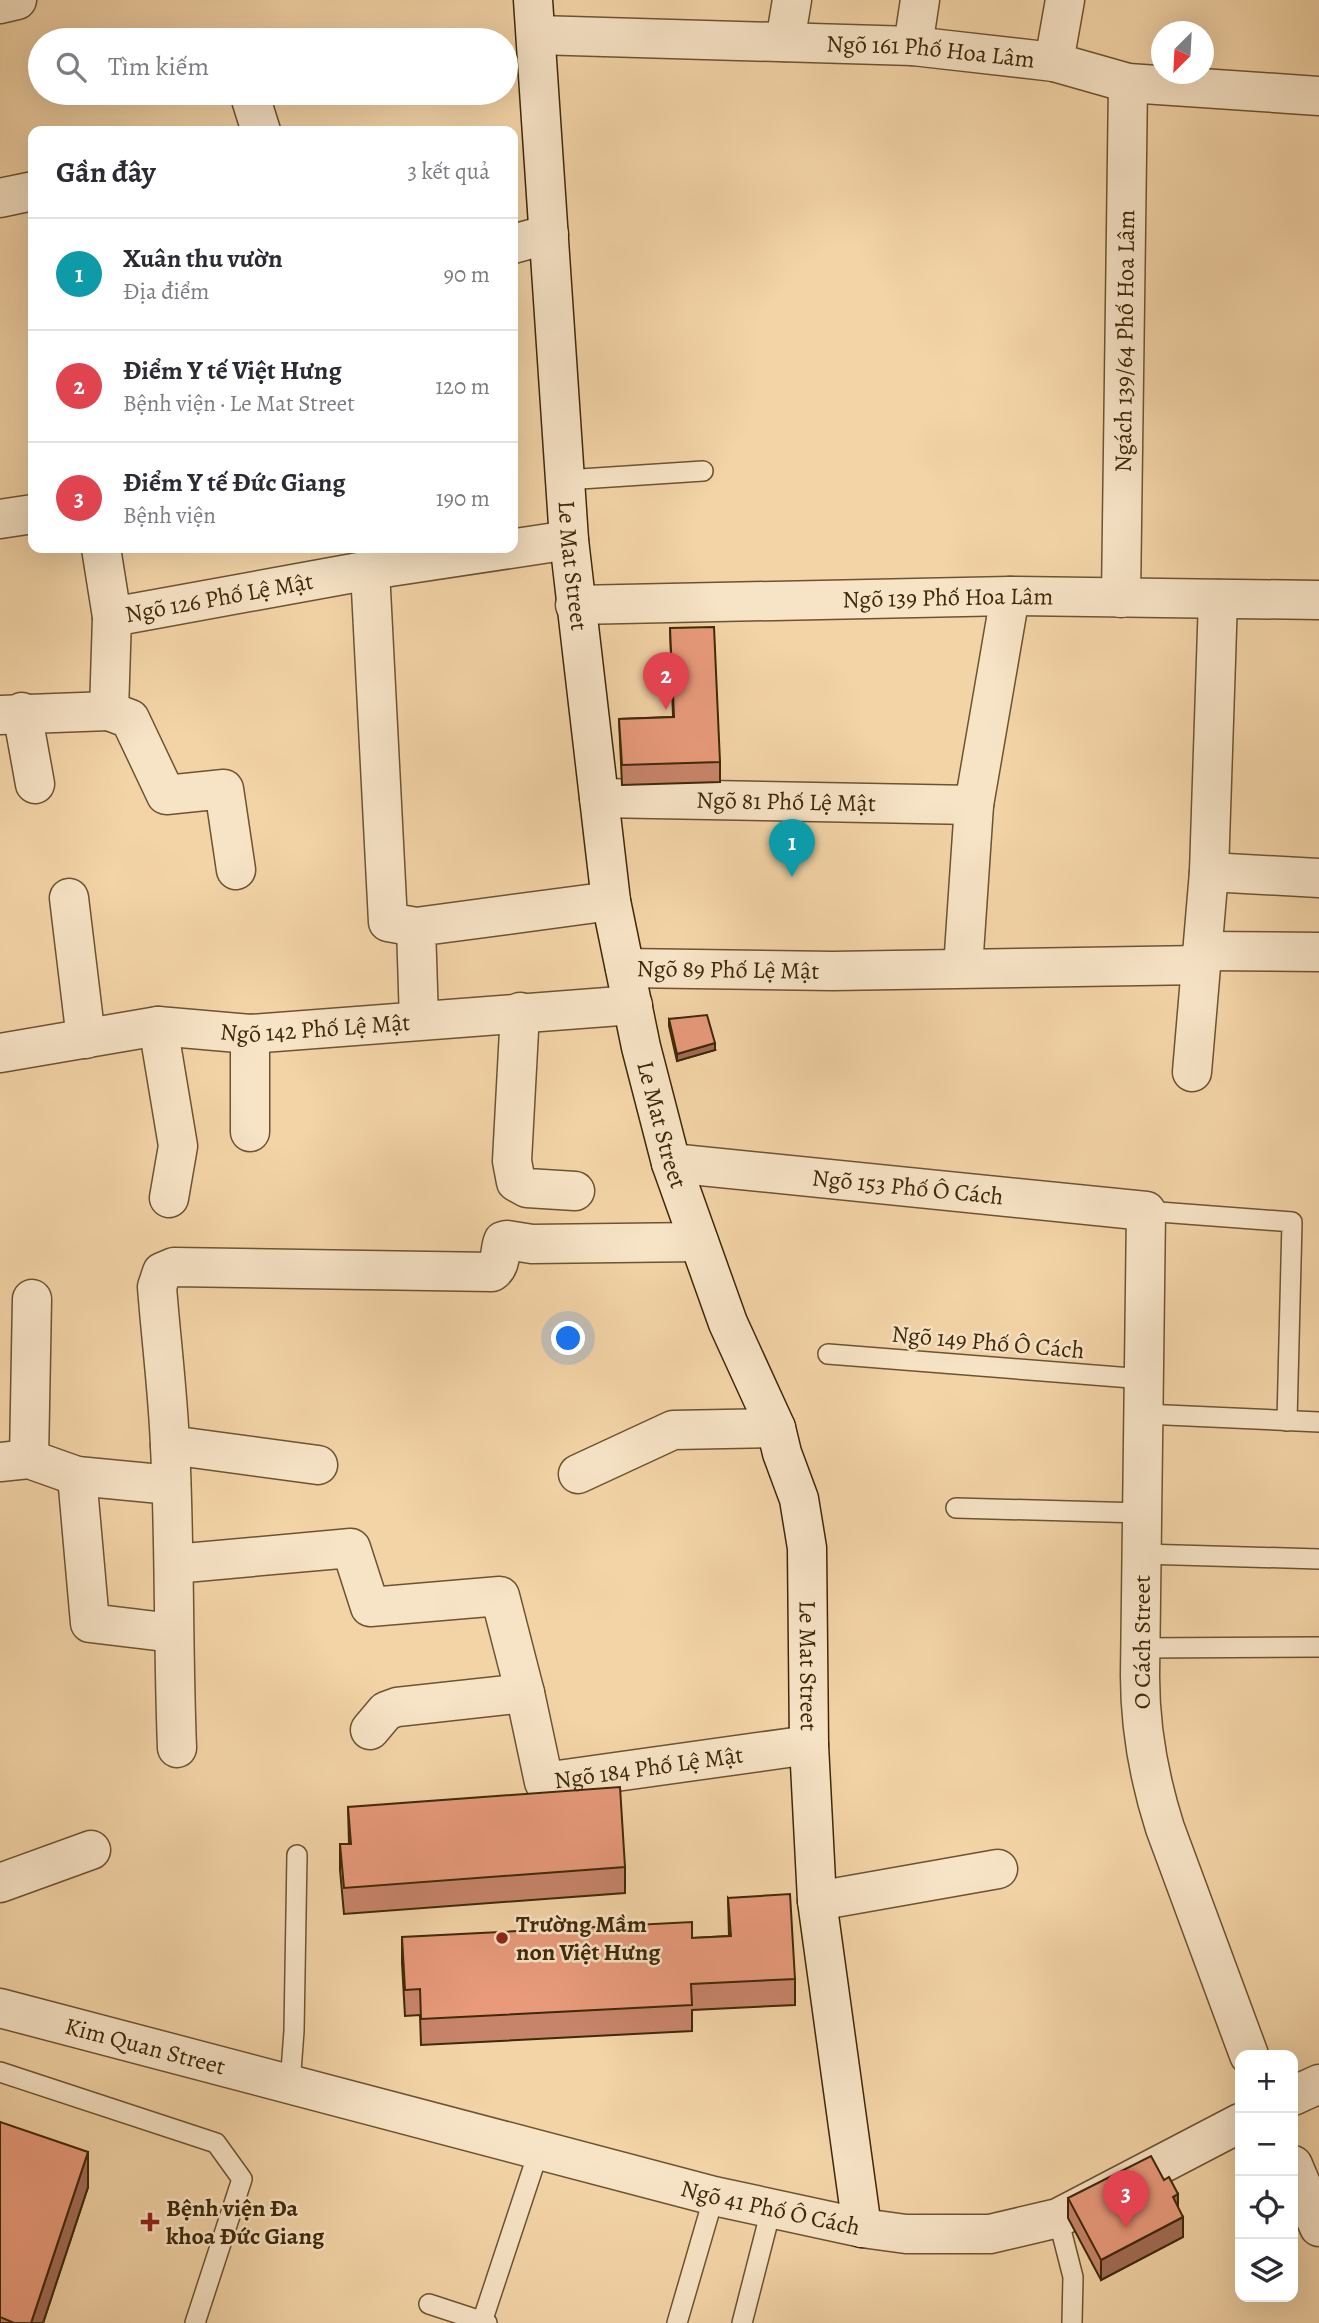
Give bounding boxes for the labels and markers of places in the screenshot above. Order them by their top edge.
pin: 2 [643,652,689,710]
pin: 1 [769,819,815,877]
place label: Trường Mầm non Việt Hưng [516,1908,661,1968]
marker: Trường Mầm non Việt Hưng [494,1930,510,1946]
pin: 3 [1103,2170,1149,2228]
place label: Bệnh viện Đa khoa Đức Giang [166,2192,325,2252]
marker: Bệnh viện Đa khoa Đức Giang [140,2212,160,2232]

